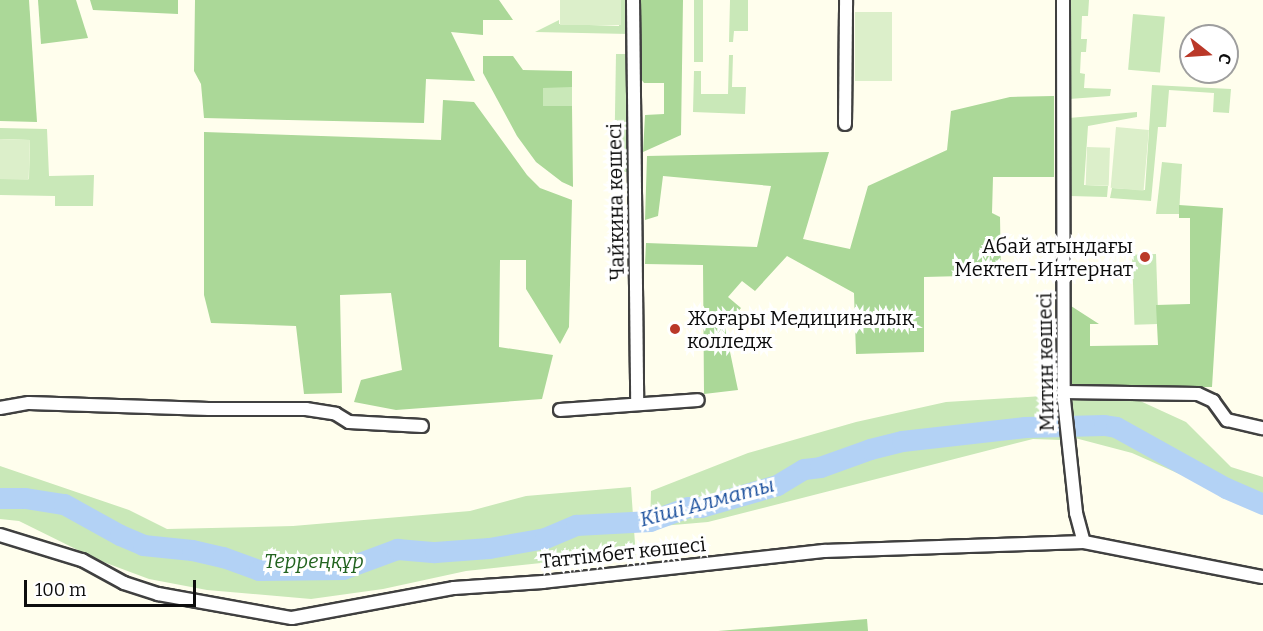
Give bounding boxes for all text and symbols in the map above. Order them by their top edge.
north arrow [1179,24,1239,84]
text: С [1214,51,1235,66]
street label: Чайкина көшесі [603,123,629,281]
place label: Абай атындағы Мектеп-Интернат [954,234,1133,281]
marker: Абай атындағы Мектеп-Интернат [1138,250,1152,264]
street label: Митин көшесі [1033,292,1059,432]
place label: Жоғары Медициналық колледж [687,306,914,353]
marker: Жоғары Медициналық колледж [668,322,682,336]
water label: Кіші Алматы [637,472,777,532]
street label: Таттімбет көшесі [539,532,707,574]
park label: Терреңқұр [264,549,364,573]
scale bar [27,568,200,606]
text: 100 m [35,579,86,601]

